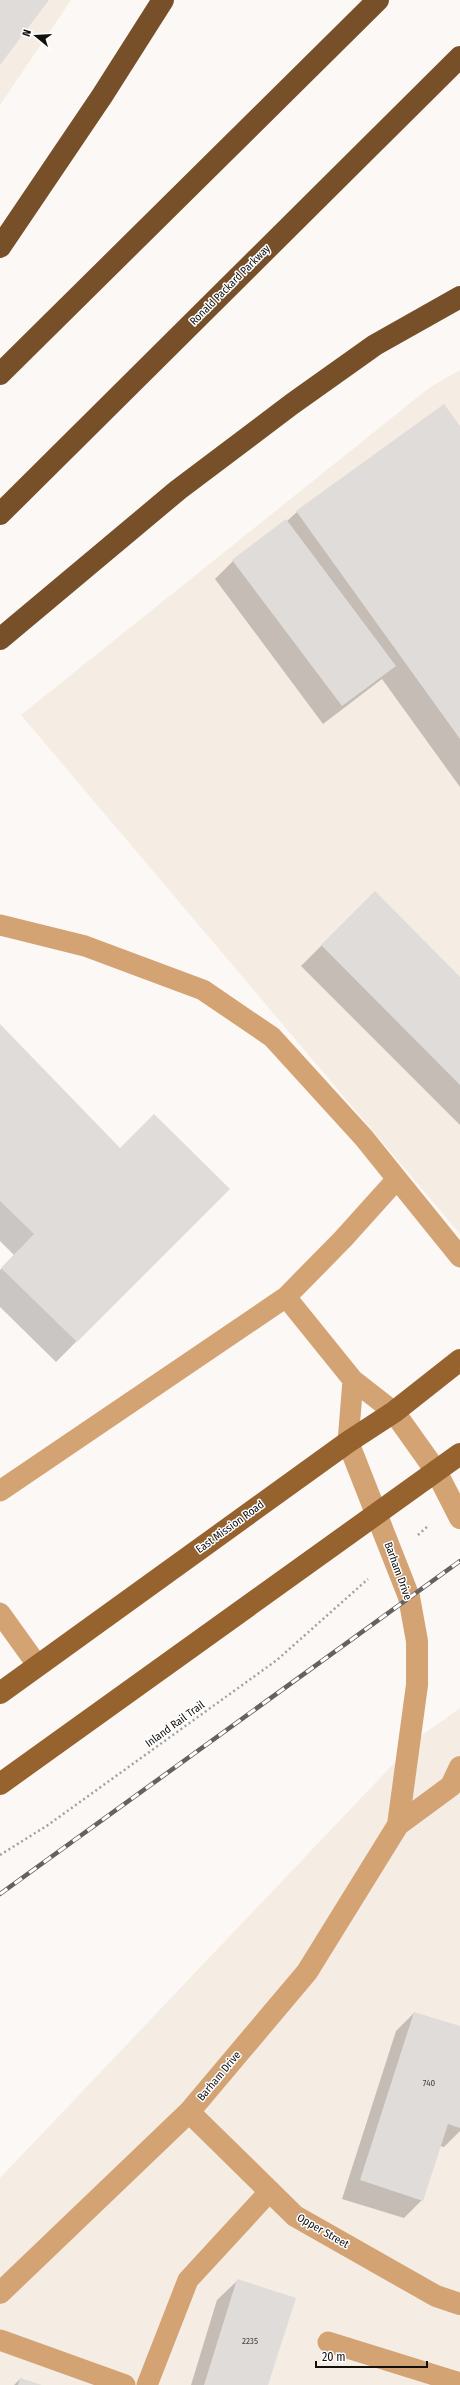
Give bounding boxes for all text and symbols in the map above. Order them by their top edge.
north arrow [16,16,56,56]
text: N [20,28,34,38]
street label: Ronald Packard Parkway [187,242,273,328]
street label: East Mission Road [193,1498,267,1556]
street label: Barham Drive [382,1540,414,1602]
street label: Inland Rail Trail [143,1698,207,1750]
street label: Barham Drive [194,2049,244,2103]
house number: 740 [423,2078,436,2088]
street label: Opper Street [295,2211,351,2251]
house number: 2235 [242,2336,258,2346]
scale bar [316,2343,427,2369]
text: 20 m [322,2350,346,2364]

